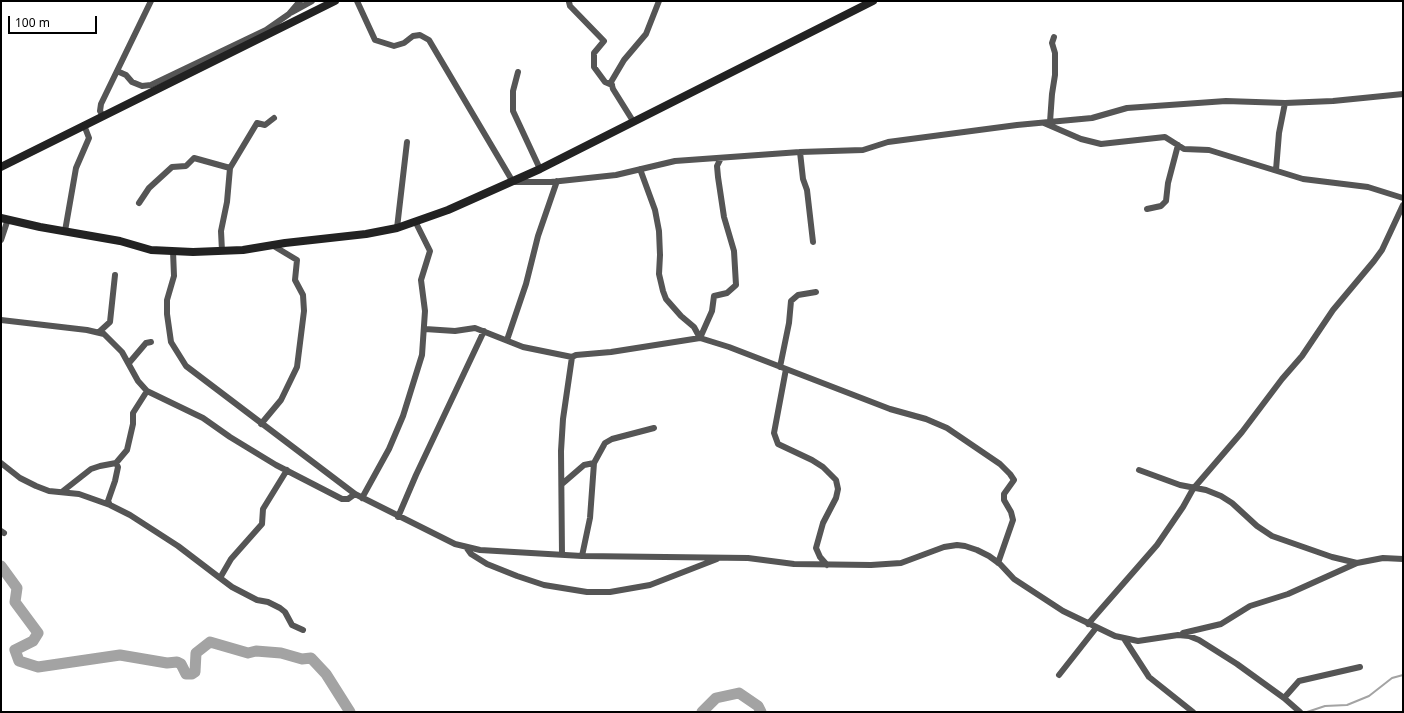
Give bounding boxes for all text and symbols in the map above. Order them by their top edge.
scale bar [10,8,99,34]
text: 100 m [15,14,50,31]

